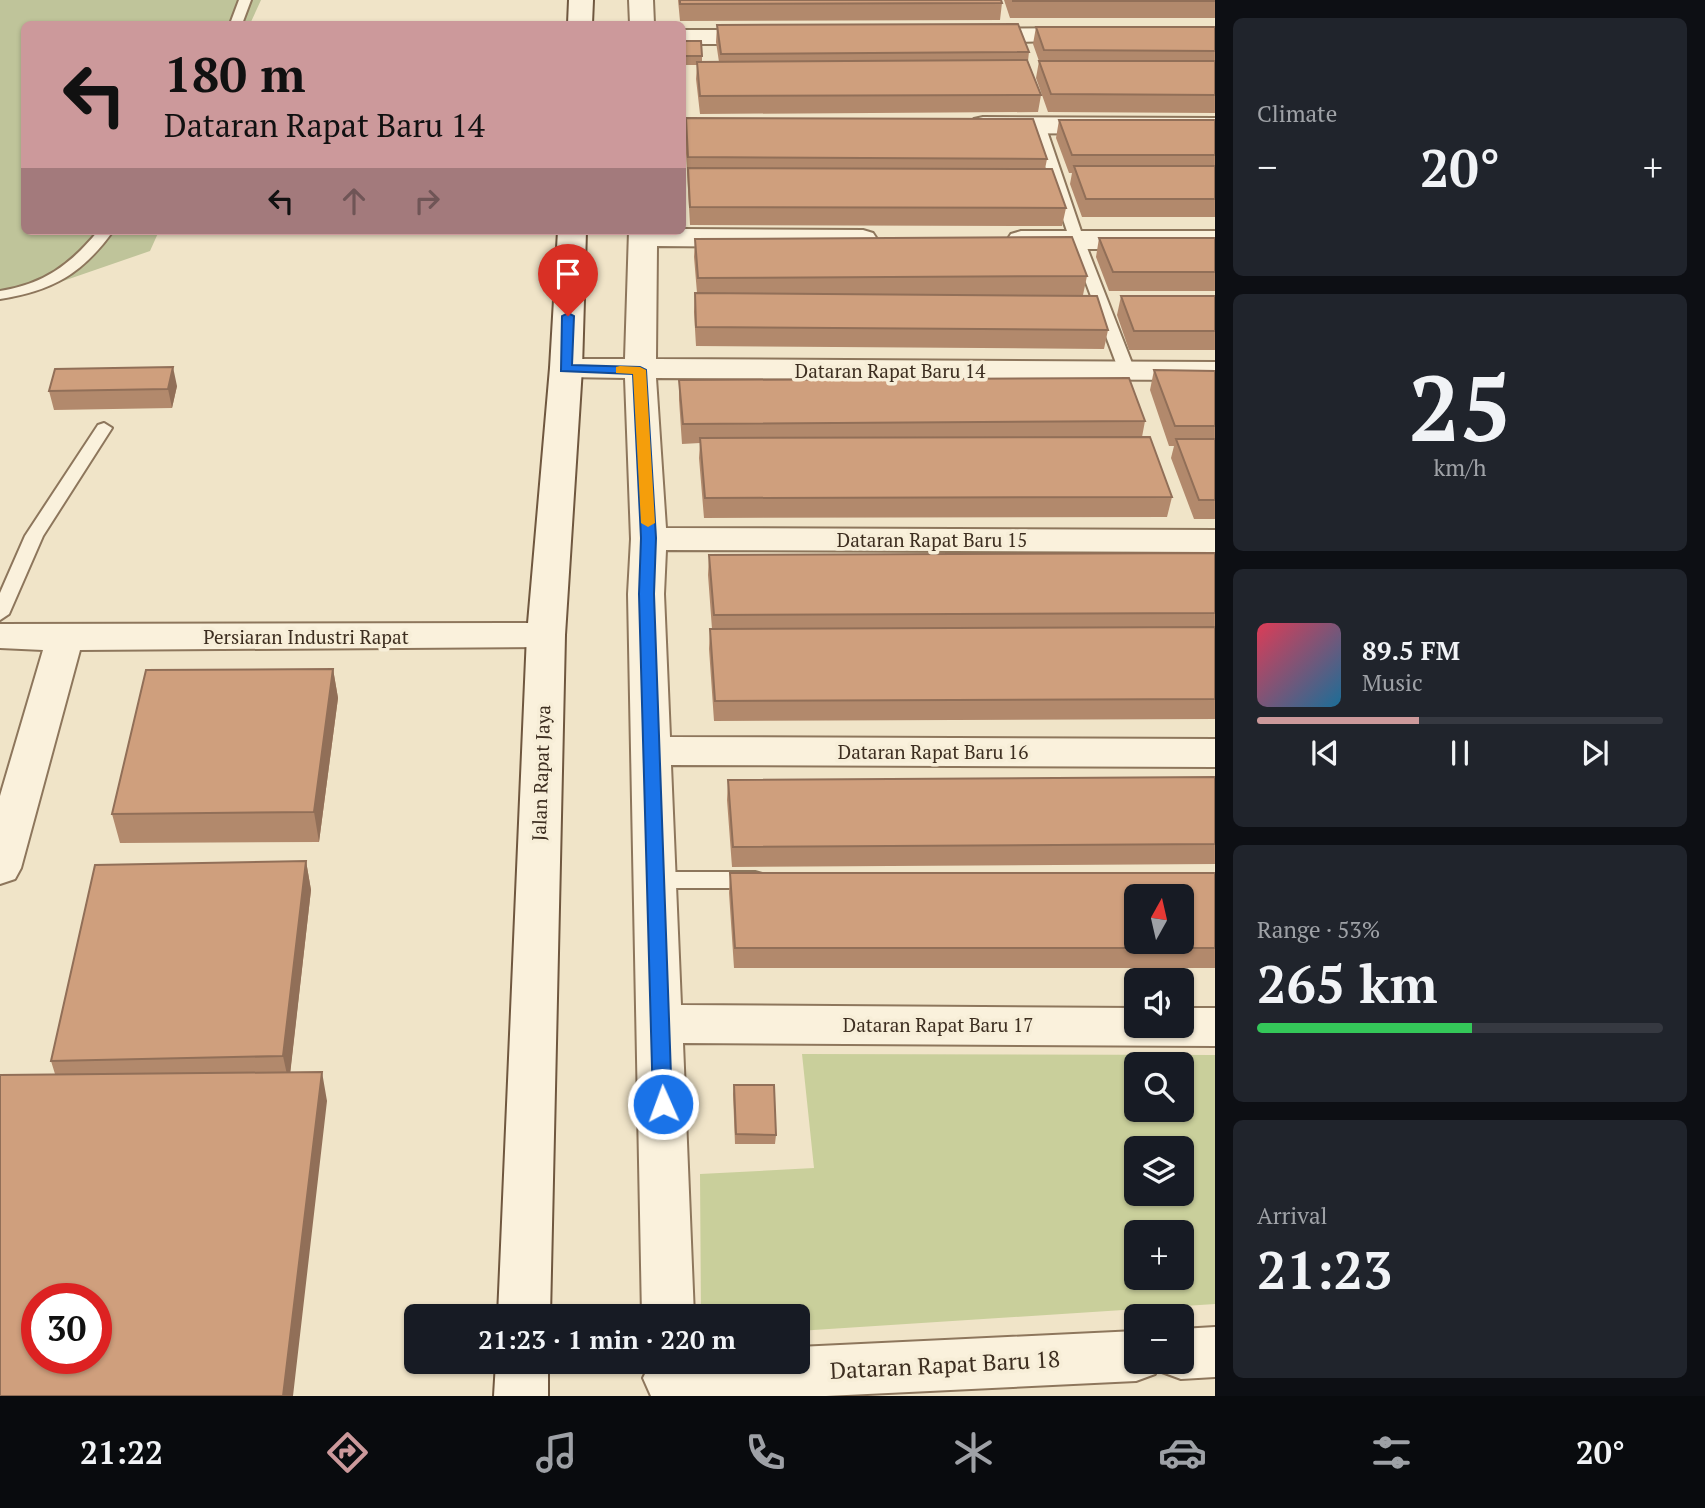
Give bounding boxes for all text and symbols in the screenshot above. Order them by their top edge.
text: 180 m [164,41,306,106]
icon: left [49,49,140,140]
text: Climate [1257,98,1337,129]
text: Dataran Rapat Baru 14 [164,104,485,146]
text: 20° [1420,133,1500,202]
text: − [1257,142,1277,192]
text: + [1643,142,1663,192]
icon: left [262,182,300,220]
icon: ahead [335,182,373,220]
icon: right [408,182,446,220]
pin [538,244,598,316]
icon: arrive [549,255,587,293]
text: 25 [1409,346,1511,467]
street label: Dataran Rapat Baru 14 [795,358,986,383]
text: km/h [1433,452,1487,483]
street label: Dataran Rapat Baru 15 [837,527,1027,552]
street label: Persiaran Industri Rapat [203,624,409,649]
text: 89.5 FM [1362,633,1460,667]
text: Music [1362,667,1423,698]
street label: Jalan Rapat Jaya [526,704,555,842]
icon: previous [1306,734,1344,772]
icon: pause [1441,734,1479,772]
icon: next [1576,734,1614,772]
street label: Dataran Rapat Baru 16 [838,739,1028,764]
north arrow [1124,884,1194,954]
map controls [1124,884,1194,1374]
text: Range · 53% [1257,914,1380,945]
text: 265 km [1257,949,1438,1018]
button: sound [1124,968,1194,1038]
street label: Dataran Rapat Baru 17 [843,1012,1033,1037]
button: search [1124,1052,1194,1122]
position arrow [626,1067,700,1141]
button: layers [1124,1136,1194,1206]
text: Arrival [1257,1200,1328,1231]
button: + [1124,1220,1194,1290]
text: 21:23 [1257,1235,1392,1304]
speed limit sign: 30 [21,1283,112,1374]
button: − [1124,1304,1194,1374]
text: 21:23 · 1 min · 220 m [478,1322,736,1356]
street label: Dataran Rapat Baru 18 [829,1343,1061,1386]
icon: directions [323,1428,372,1477]
icon: music [532,1428,581,1477]
icon: phone [741,1428,790,1477]
icon: climate [949,1428,998,1477]
icon: car [1158,1428,1207,1477]
icon: filters [1367,1428,1416,1477]
text: 21:22 [80,1431,163,1473]
text: 20° [1576,1431,1625,1473]

